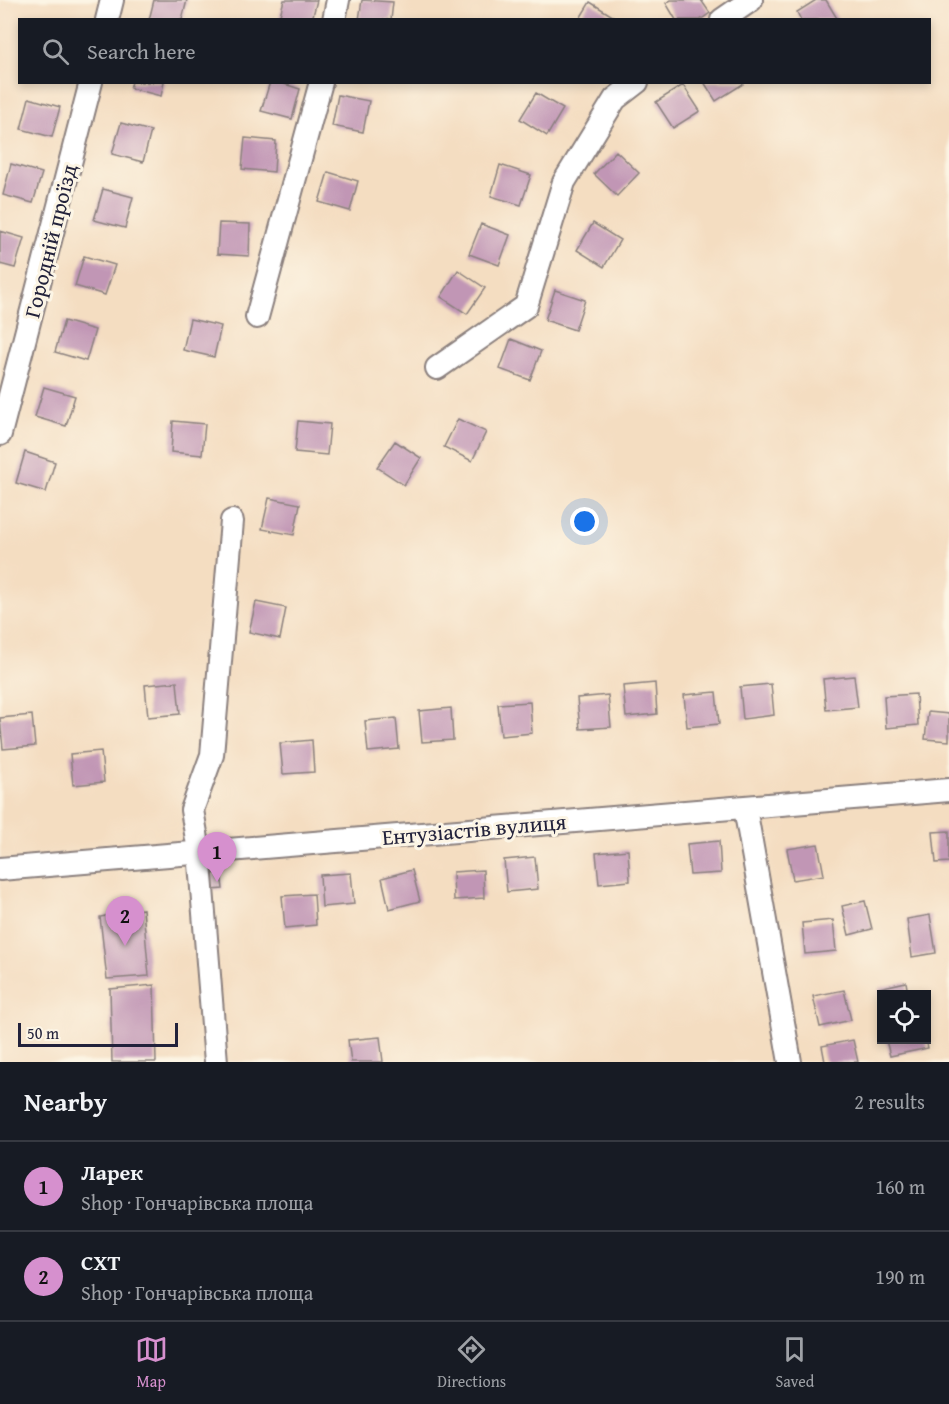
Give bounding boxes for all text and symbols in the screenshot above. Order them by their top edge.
search box [18,18,931,84]
icon: search [39,35,72,68]
text: Search here [87,35,196,67]
street label: Городній проїзд [15,161,85,321]
your location [570,507,599,536]
street label: Ентузіастів вулиця [381,805,567,853]
pin: 1 [198,832,236,882]
pin: 2 [106,896,144,946]
map controls [877,990,931,1044]
button: locate [877,990,931,1044]
scale bar [18,1020,178,1048]
text: 50 m [27,1021,59,1045]
text: Nearby [24,1082,107,1121]
text: 2 results [854,1087,925,1116]
text: Ларек [81,1156,143,1188]
text: 1 [38,1172,49,1201]
text: 160 m [875,1172,925,1201]
text: Shop · Гончарівська площа [81,1188,313,1217]
text: СХТ [81,1246,120,1278]
text: 2 [38,1262,49,1291]
text: 190 m [875,1262,925,1291]
text: Shop · Гончарівська площа [81,1278,313,1307]
tab: Map [135,1333,168,1393]
tab: Directions [437,1333,506,1393]
tab: Saved [775,1333,814,1393]

